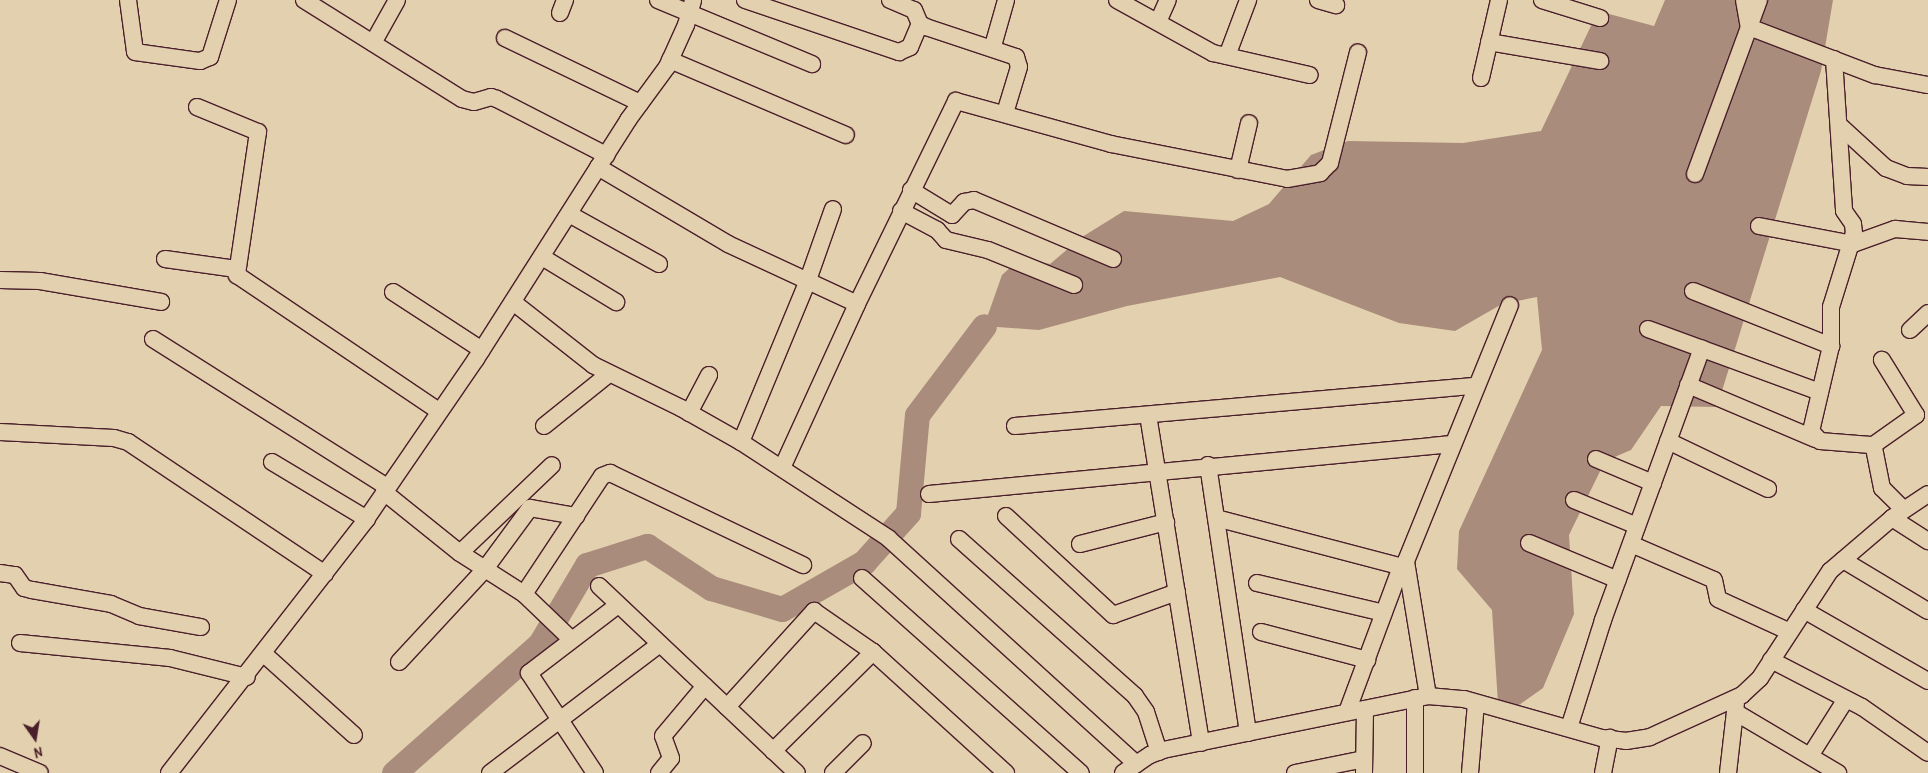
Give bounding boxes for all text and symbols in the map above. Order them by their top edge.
north arrow [10,713,60,763]
text: N [33,743,44,763]

